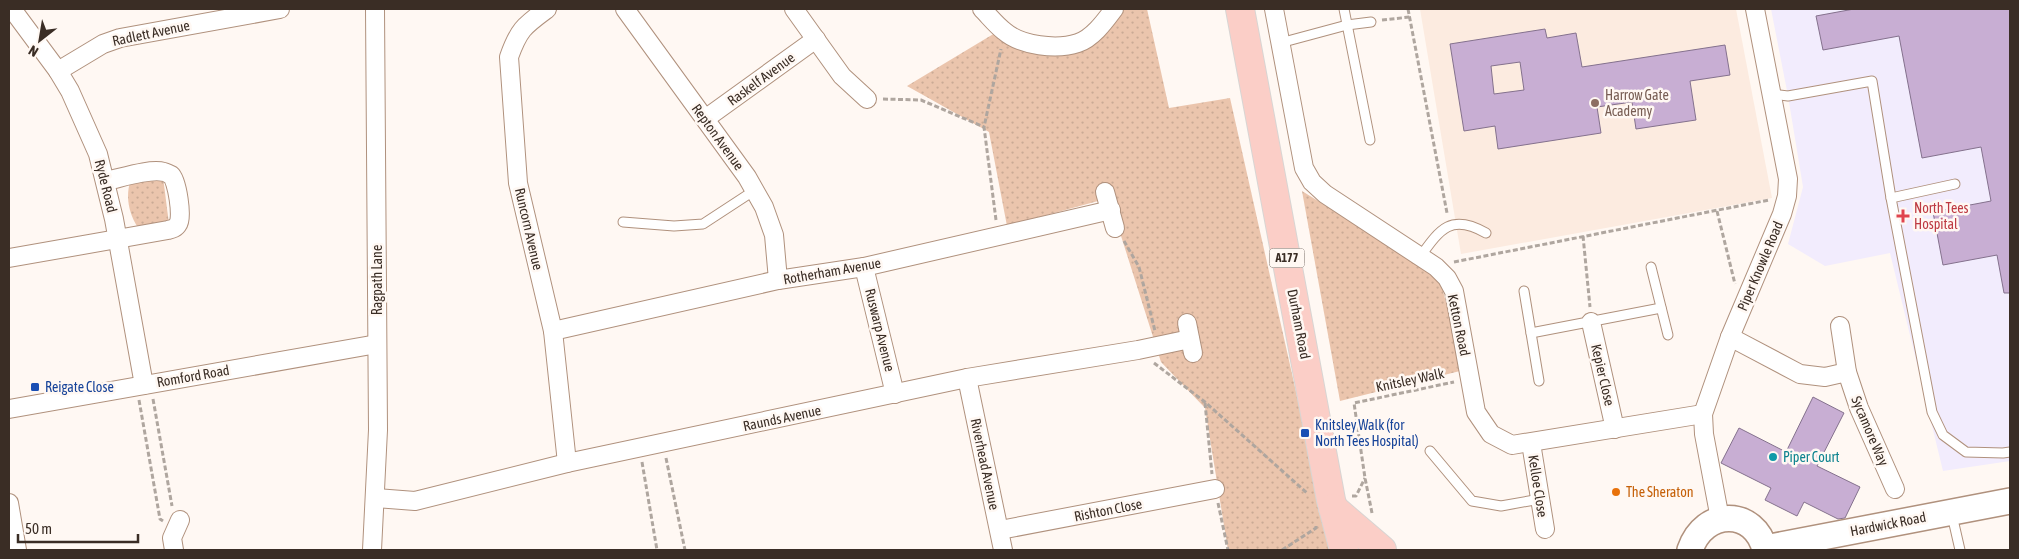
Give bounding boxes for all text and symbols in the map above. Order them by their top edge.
north arrow [15,15,65,65]
street label: Radlett Avenue [111,17,191,49]
text: N [26,42,41,60]
street label: Raskelf Avenue [724,49,798,109]
place label: Harrow Gate Academy [1605,87,1669,119]
marker: Harrow Gate Academy [1589,97,1601,109]
street label: Repton Avenue [689,101,747,173]
street label: Ryde Road [92,158,120,214]
street label: Runcorn Avenue [512,186,546,272]
place label: North Tees Hospital [1914,200,1969,232]
marker: North Tees Hospital [1896,209,1910,223]
street label: Piper Knowle Road [1734,219,1786,313]
street label: Ragpath Lane [369,245,385,315]
road number: A177 [1270,248,1304,268]
street label: Rotherham Avenue [782,255,882,287]
street label: Ruswarp Avenue [862,287,898,373]
street label: Durham Road [1284,288,1314,360]
street label: Ketton Road [1445,293,1473,357]
street label: Kepier Close [1588,343,1618,407]
street label: Romford Road [155,362,231,390]
street label: Knitsley Walk [1374,365,1446,395]
place label: Reigate Close [45,379,114,395]
marker: Reigate Close [29,381,41,393]
street label: Sycamore Way [1848,394,1892,468]
street label: Raunds Avenue [742,402,822,434]
street label: Riverhead Avenue [967,417,1003,511]
place label: Knitsley Walk (for North Tees Hospital) [1315,417,1419,449]
marker: Knitsley Walk (for North Tees Hospital) [1299,427,1311,439]
place label: Piper Court [1783,449,1840,465]
marker: Piper Court [1767,451,1779,463]
street label: Kelloe Close [1525,454,1551,518]
place label: The Sheraton [1626,484,1694,500]
marker: The Sheraton [1610,486,1622,498]
street label: Rishton Close [1073,496,1143,524]
street label: Hardwick Road [1849,509,1927,539]
scale bar [18,512,138,544]
text: 50 m [25,520,52,537]

